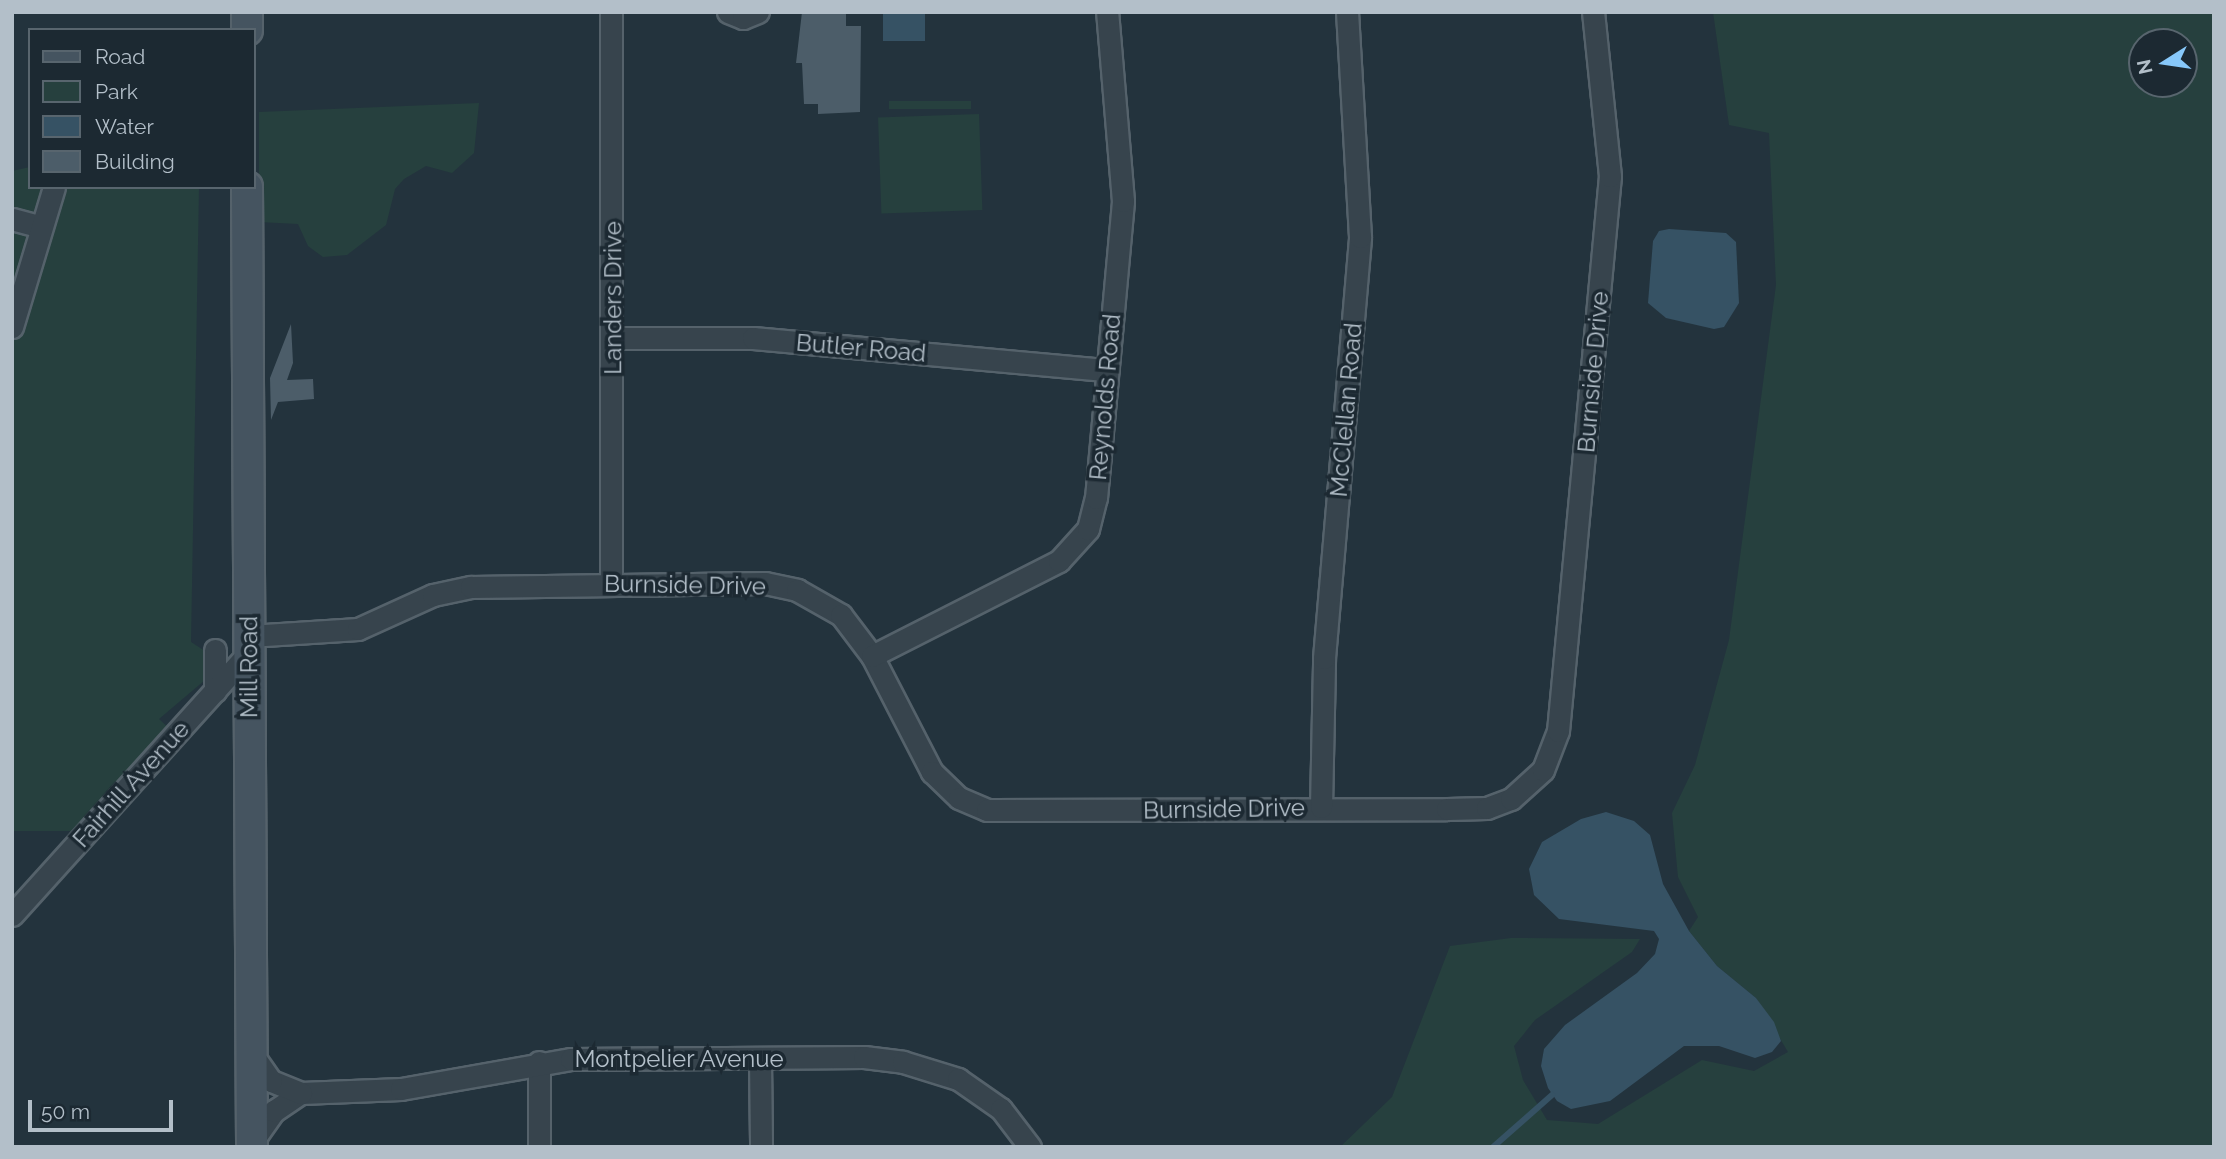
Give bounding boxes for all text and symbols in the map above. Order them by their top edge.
legend [28,28,256,189]
north arrow [2128,28,2198,98]
text: Road [95,44,145,69]
text: N [2132,58,2157,76]
text: Park [95,79,138,104]
text: Water [95,114,154,139]
text: Building [95,149,175,174]
street label: Landers Drive [599,221,627,375]
street label: Burnside Drive [1572,290,1614,454]
street label: Reynolds Road [1083,313,1127,481]
street label: McClellan Road [1324,322,1368,498]
street label: Butler Road [794,328,928,368]
street label: Burnside Drive [604,569,766,601]
street label: Mill Road [235,615,263,719]
street label: Fairhill Avenue [66,714,196,854]
street label: Burnside Drive [1143,793,1305,825]
street label: Montpelier Avenue [574,1045,784,1073]
scale bar [32,1086,177,1130]
text: 50 m [41,1099,90,1124]

